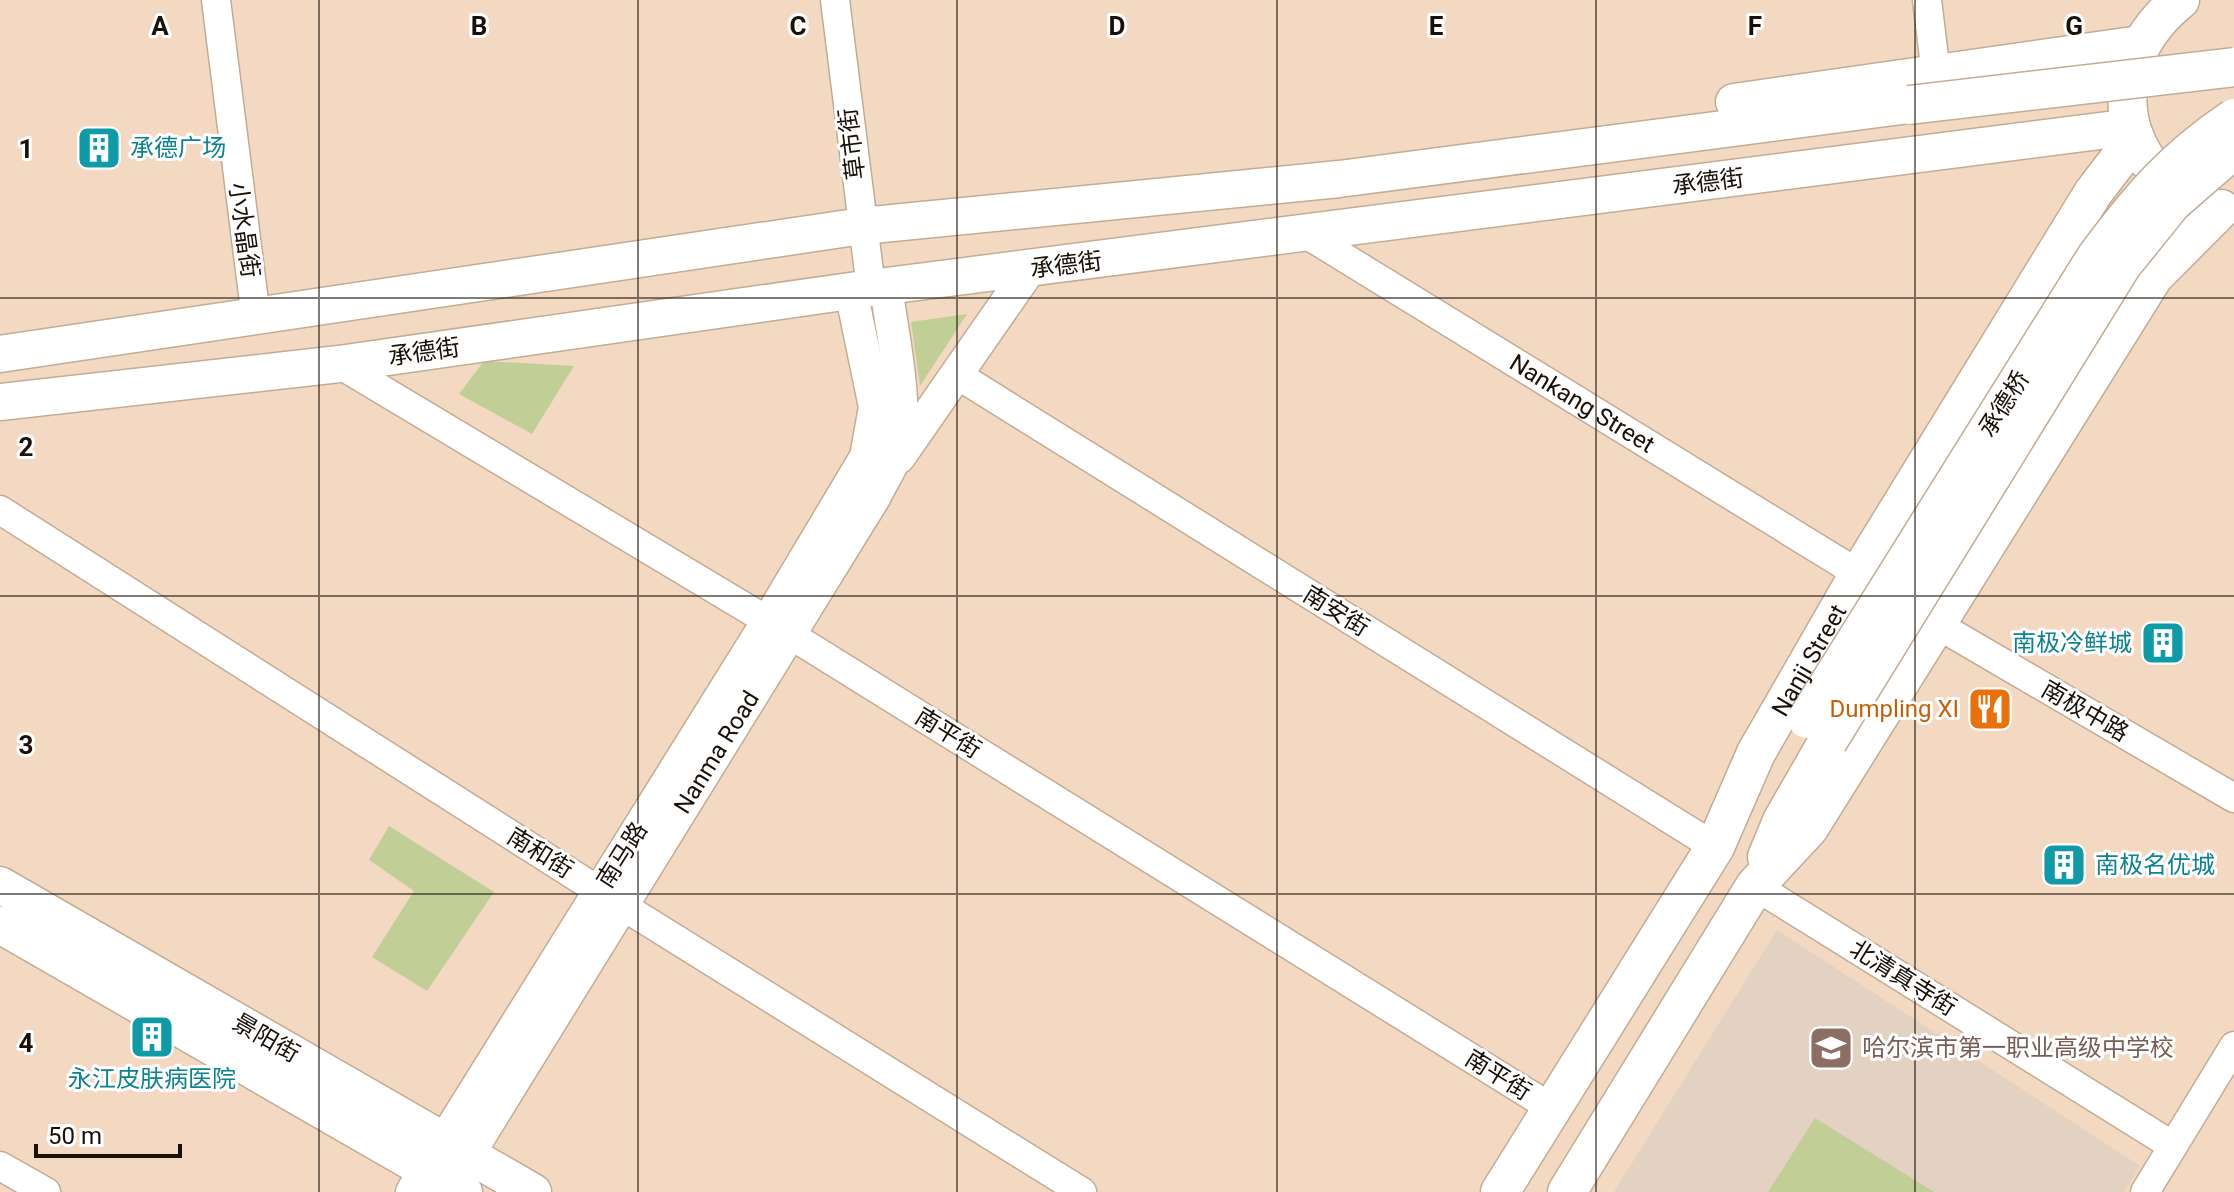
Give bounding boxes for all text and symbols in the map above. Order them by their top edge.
text: A [151,11,169,41]
text: B [471,11,487,41]
text: C [789,11,807,41]
text: D [1109,11,1125,41]
text: E [1429,11,1444,41]
text: F [1748,11,1762,41]
text: G [2065,11,2083,41]
street label: 草市街 [834,107,870,181]
building icon: 承德广场 [75,124,123,172]
text: 1 [19,134,33,164]
place label: 承德广场 [130,134,226,162]
street label: 承德街 [1671,164,1745,200]
street label: 小水晶街 [223,181,265,279]
street label: 承德街 [1029,247,1103,283]
street label: 承德街 [386,333,462,371]
street label: Nankang Street [1505,349,1660,459]
street label: 承德桥 [1973,366,2035,442]
text: 2 [19,432,33,462]
street label: 南安街 [1298,580,1374,642]
street label: Nanji Street [1766,599,1853,721]
building icon: 南极冷鲜城 [2139,619,2187,667]
place label: 南极冷鲜城 [2012,629,2132,657]
street label: 南极中路 [2036,675,2134,747]
restaurant icon: Dumpling XI [1966,685,2014,733]
street label: Nanma Road [668,686,765,819]
place label: Dumpling XI [1830,695,1959,723]
street label: 南平街 [910,702,986,764]
text: 3 [19,730,33,760]
street label: 南马路 [591,817,653,893]
street label: 南和街 [502,822,578,884]
building icon: 南极名优城 [2040,841,2088,889]
place label: 南极名优城 [2095,851,2215,879]
street label: 北清真寺街 [1845,934,1961,1022]
street label: 景阳街 [228,1008,304,1068]
building icon: 永江皮肤病医院 [128,1013,176,1061]
school or university icon: 哈尔滨市第一职业高级中学校 [1807,1024,1855,1072]
text: 4 [19,1028,34,1058]
place label: 哈尔滨市第一职业高级中学校 [1862,1034,2174,1062]
street label: 南平街 [1460,1044,1536,1106]
place label: 永江皮肤病医院 [68,1065,236,1093]
scale bar [36,1108,180,1158]
text: 50 m [48,1122,102,1150]

